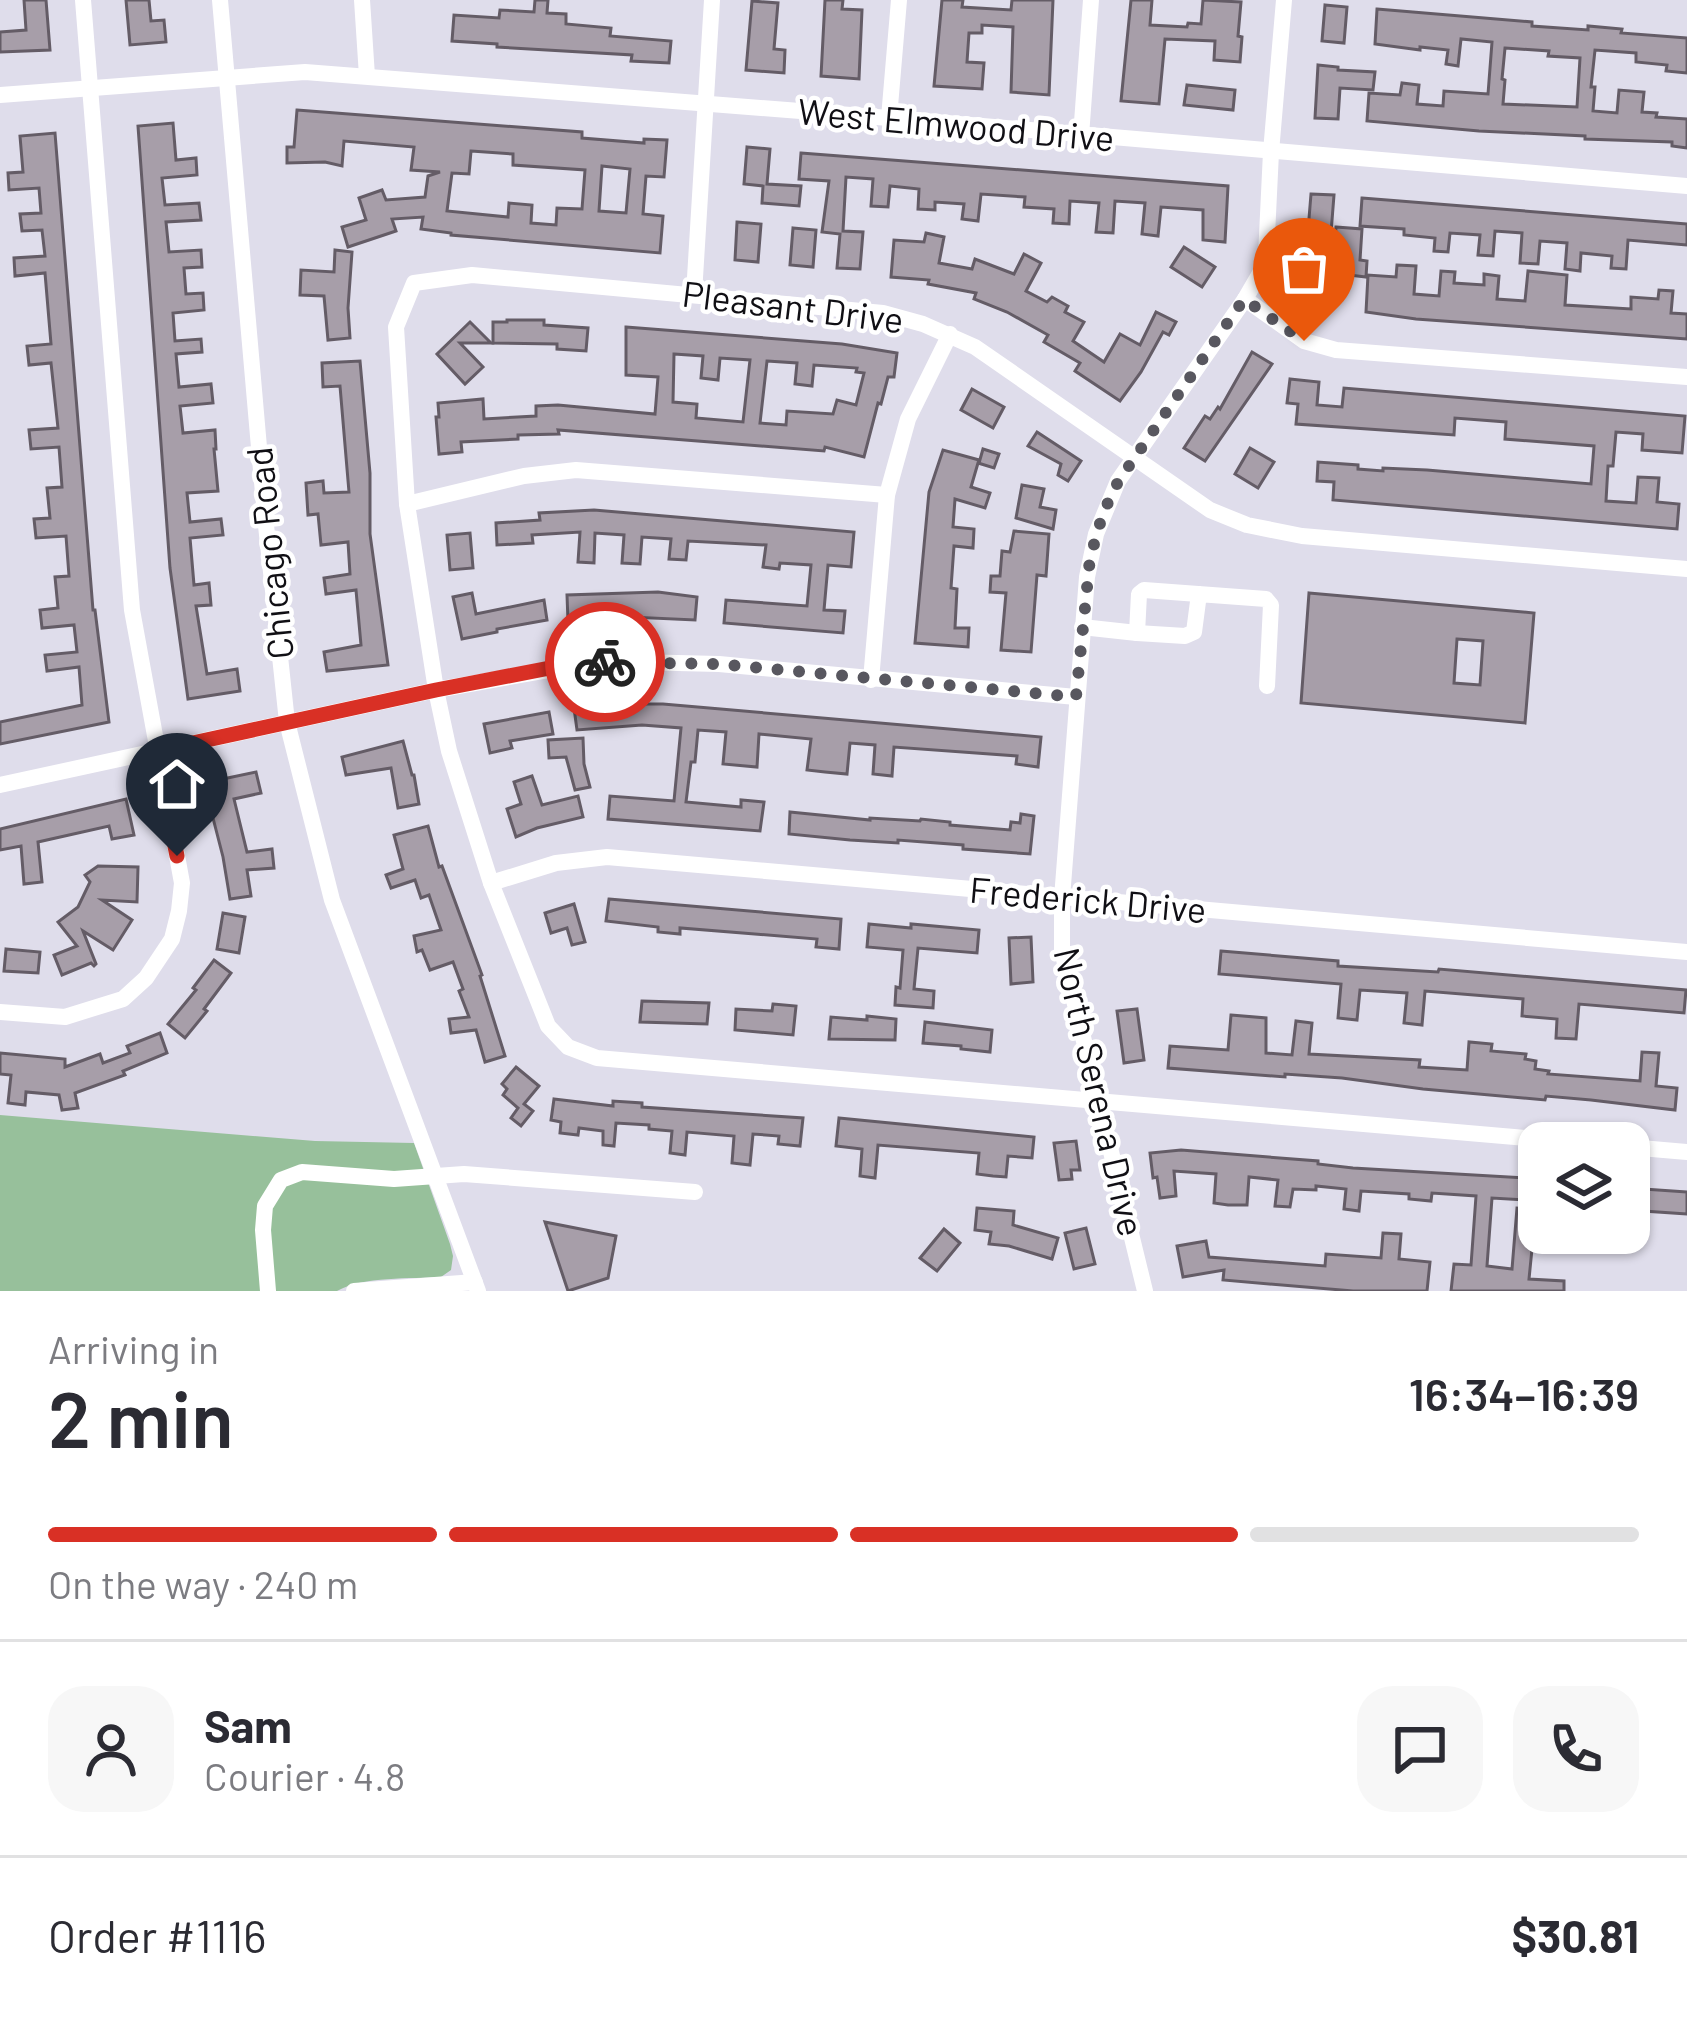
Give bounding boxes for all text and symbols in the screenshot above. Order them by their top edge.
street label: West Elmwood Drive [796,88,1116,159]
pin [1253,218,1355,341]
icon: bag [1271,236,1337,302]
street label: Pleasant Drive [680,271,906,340]
street label: Chicago Road [236,445,301,661]
courier [545,602,665,722]
icon: bike [572,629,638,695]
pin [126,733,228,856]
icon: home [144,751,210,817]
street label: Frederick Drive [968,867,1208,930]
street label: North Serena Drive [1046,943,1155,1240]
map controls [1518,1122,1650,1254]
button: layers [1518,1122,1650,1254]
text: Arriving in [48,1325,219,1372]
text: 16:34–16:39 [1409,1366,1639,1420]
text: 2 min [48,1370,234,1464]
text: On the way · 240 m [48,1560,358,1607]
button: person [48,1686,174,1812]
button: chat [1357,1686,1483,1812]
button: phone [1513,1686,1639,1812]
text: Sam [204,1698,292,1752]
text: Courier · 4.8 [204,1752,405,1799]
text: Order #1116 [48,1908,266,1962]
text: $30.81 [1511,1908,1639,1962]

